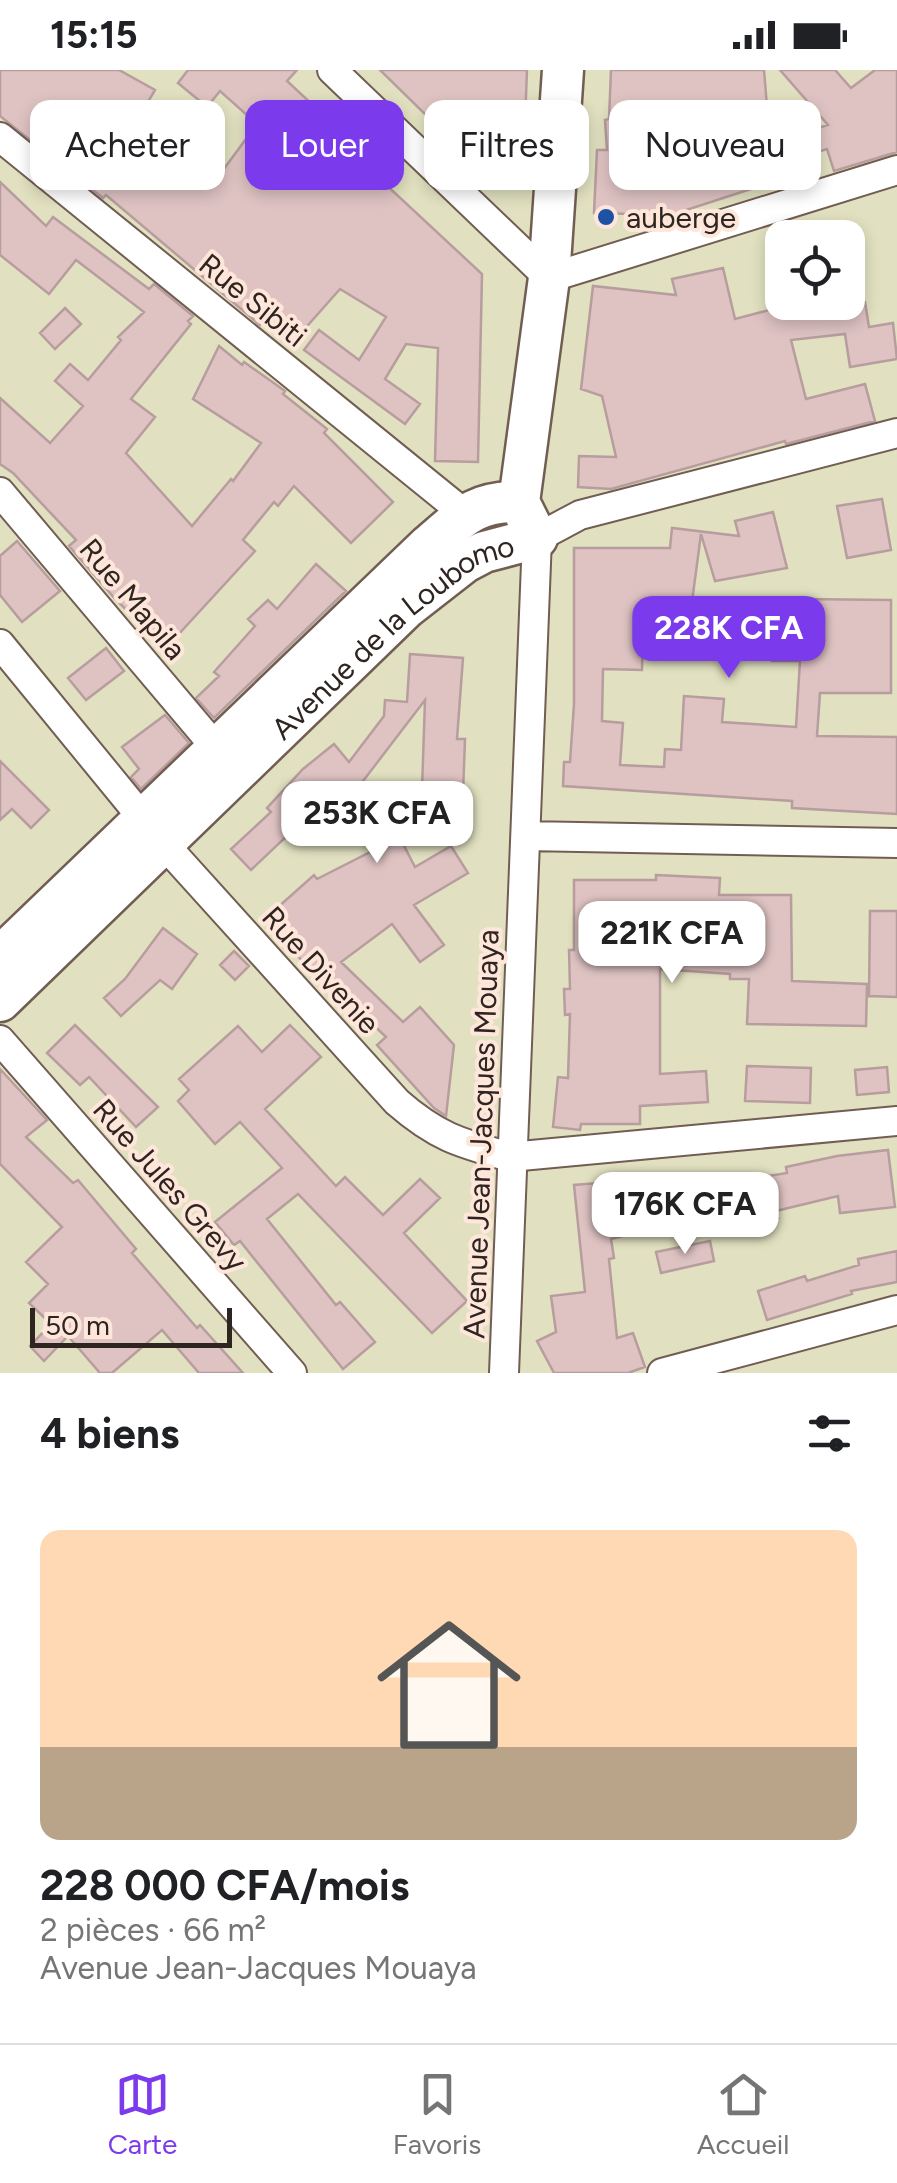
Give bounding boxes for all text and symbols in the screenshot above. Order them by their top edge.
text: 15:15 [50,12,138,58]
chip: Acheter [30,100,225,190]
chip: Louer [245,100,404,190]
chip: Filtres [424,100,589,190]
chip: Nouveau [609,100,821,190]
place label: auberge [626,199,736,236]
marker: auberge [595,206,617,228]
map controls [765,220,865,320]
button: locate [765,220,865,320]
street label: Rue Sibiti [192,245,314,355]
street label: Avenue de la Loubomo [263,526,518,747]
street label: Rue Mapila [72,531,194,667]
pin: 228K CFA [626,596,832,681]
text: 228K CFA [654,609,804,647]
pin: 253K CFA [274,781,480,866]
text: 253K CFA [303,794,451,832]
street label: Rue Divenie [254,899,388,1041]
pin: 221K CFA [569,901,775,986]
text: 221K CFA [600,914,744,952]
street label: Avenue Jean-Jacques Mouaya [455,929,507,1339]
street label: Rue Jules Grevy [85,1091,255,1279]
pin: 176K CFA [582,1172,788,1257]
text: 176K CFA [614,1185,756,1223]
scale bar [30,1303,232,1348]
text: 50 m [45,1308,110,1342]
icon: filters [802,1406,857,1461]
text: 4 biens [40,1408,179,1459]
icon: home [359,1595,539,1775]
text: 228 000 CFA/mois [40,1860,409,1911]
text: 2 pièces · 66 m² [40,1911,266,1949]
text: Avenue Jean-Jacques Mouaya [40,1949,477,1987]
tab: Carte [108,2067,177,2161]
tab: Favoris [393,2067,481,2161]
tab: Accueil [697,2067,789,2161]

